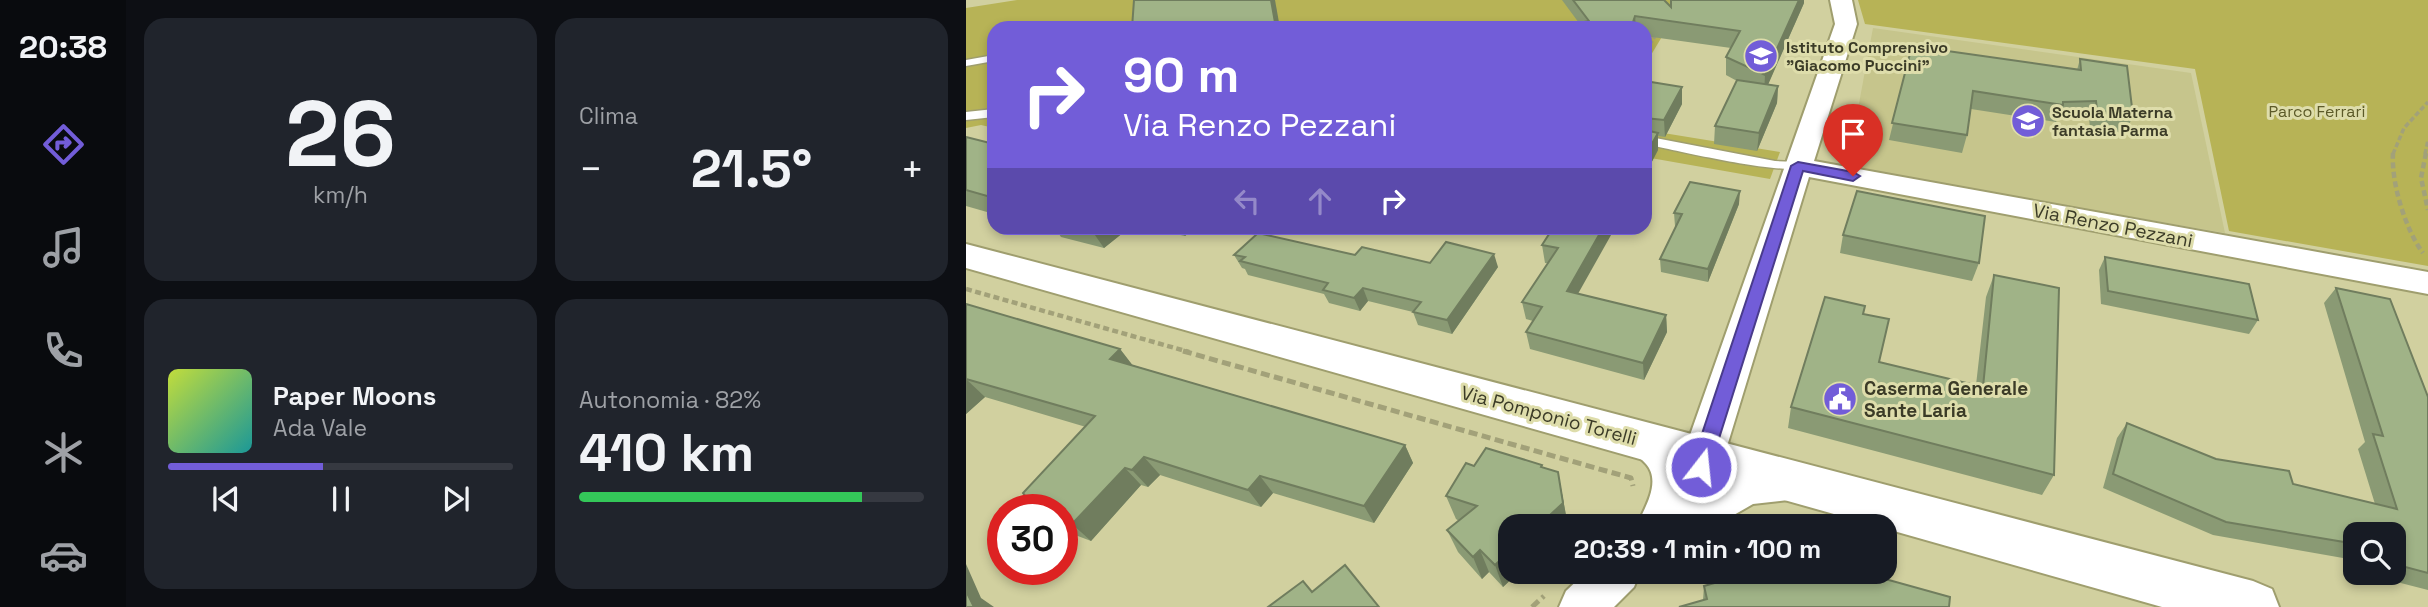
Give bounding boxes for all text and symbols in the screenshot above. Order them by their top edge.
text: 20:38 [19,27,107,67]
school or university icon: Istituto Comprensivo "Giacomo Puccini" [1742,37,1780,75]
place label: Istituto Comprensivo "Giacomo Puccini" [1786,37,1948,76]
text: 90 m [1123,44,1239,106]
icon: right [1008,49,1099,140]
text: 26 [285,76,396,193]
text: Clima [579,101,638,131]
park label: Parco Ferrari [2269,101,2365,122]
school or university icon: Scuola Materna fantasia Parma [2009,102,2047,140]
place label: Scuola Materna fantasia Parma [2052,102,2173,141]
pin [1823,104,1883,176]
text: Via Renzo Pezzani [1123,105,1396,145]
icon: arrive [1834,115,1872,153]
icon: directions [39,120,88,169]
text: 21.5° [691,136,812,202]
text: − [579,145,603,193]
text: + [900,145,924,193]
text: km/h [313,180,368,210]
icon: left [1228,182,1266,220]
icon: ahead [1301,182,1339,220]
icon: right [1374,182,1412,220]
street label: Via Renzo Pezzani [2031,198,2195,253]
icon: music [39,223,88,272]
icon: phone [39,326,88,375]
place label: Caserma Generale Sante Laria [1864,376,2028,423]
text: Paper Moons [273,379,436,413]
street label: Via Pomponio Torelli [1458,380,1639,451]
public building icon: Caserma Generale Sante Laria [1821,380,1859,418]
text: Autonomia · 82% [579,385,761,415]
text: Ada Vale [273,413,367,443]
text: 410 km [579,420,754,486]
icon: climate [39,428,88,477]
position arrow [1664,430,1738,504]
icon: previous [207,480,245,518]
icon: pause [322,480,360,518]
icon: next [437,480,475,518]
speed limit sign: 30 [987,494,1078,585]
map controls [2343,522,2406,585]
button: search [2343,522,2406,585]
icon: car [39,531,88,580]
text: 20:39 · 1 min · 100 m [1574,532,1821,566]

